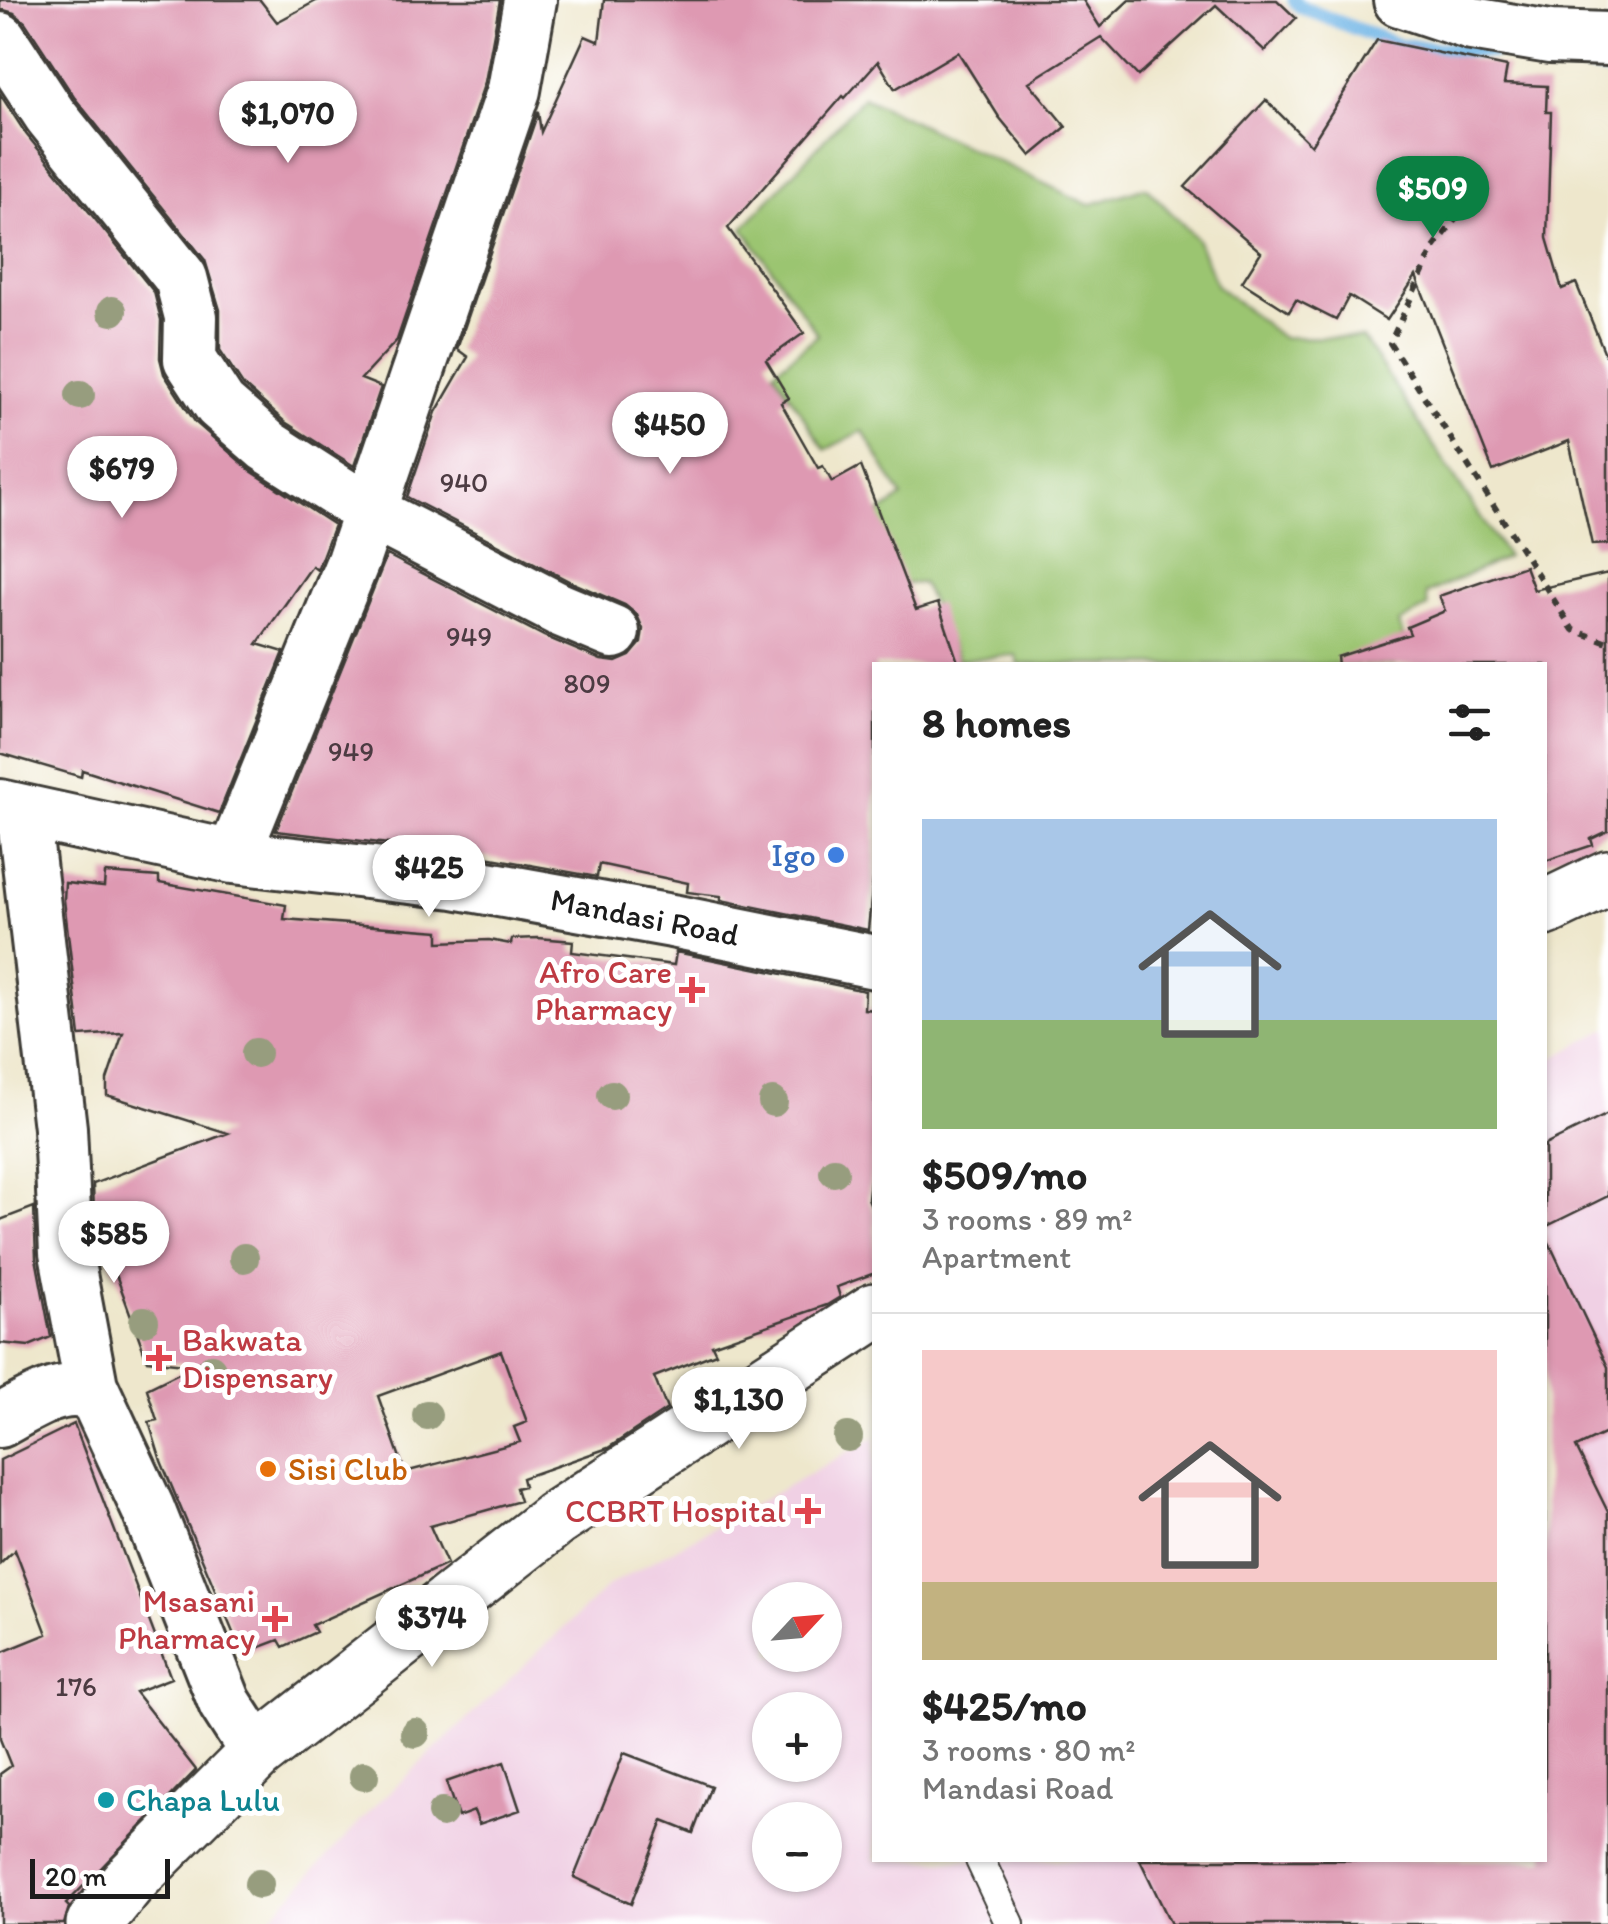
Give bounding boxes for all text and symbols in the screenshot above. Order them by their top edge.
pin: $1,070 [207,81,369,166]
text: $1,070 [241,94,335,132]
pin: $509 [1374,156,1492,241]
text: $509 [1398,169,1468,207]
pin: $450 [611,392,729,477]
text: $450 [634,405,706,443]
pin: $679 [63,436,181,521]
text: $679 [89,449,155,487]
house number: 940 [440,465,488,499]
house number: 949 [446,619,492,653]
house number: 809 [563,666,611,700]
icon: filters [1442,695,1497,750]
text: 8 homes [922,697,1071,748]
house number: 949 [328,734,374,768]
pin: $425 [370,835,488,920]
place label: Igo [771,836,816,874]
marker: Igo [825,844,847,866]
text: $425 [394,848,464,886]
street label: Mandasi Road [547,880,743,954]
icon: home [1120,884,1300,1064]
place label: Afro Care Pharmacy [535,953,672,1028]
marker: Afro Care Pharmacy [681,979,703,1001]
text: $509/mo [922,1149,1087,1200]
text: 3 rooms · 89 m² [922,1200,1133,1238]
pin: $585 [55,1201,173,1286]
text: $585 [80,1214,148,1252]
text: Apartment [922,1238,1071,1276]
place label: Bakwata Dispensary [182,1321,333,1396]
marker: Bakwata Dispensary [146,1345,172,1371]
pin: $1,130 [658,1367,820,1452]
text: $1,130 [694,1380,784,1418]
icon: home [1120,1415,1300,1595]
place label: Sisi Club [288,1450,408,1488]
marker: Sisi Club [257,1458,279,1480]
place label: CCBRT Hospital [565,1492,786,1530]
marker: CCBRT Hospital [795,1498,821,1524]
place label: Msasani Pharmacy [118,1582,255,1657]
north arrow [752,1582,842,1672]
map controls [752,1582,842,1892]
pin: $374 [373,1585,491,1670]
text: $374 [398,1598,466,1636]
marker: Msasani Pharmacy [264,1608,286,1630]
house number: 176 [55,1669,97,1703]
text: $425/mo [922,1680,1087,1731]
button: + [752,1692,842,1782]
text: 3 rooms · 80 m² [922,1731,1136,1769]
text: Mandasi Road [922,1769,1113,1807]
place label: Chapa Lulu [126,1781,280,1819]
marker: Chapa Lulu [95,1789,117,1811]
button: − [752,1802,842,1892]
scale bar [30,1854,170,1898]
text: 20 m [45,1859,107,1893]

